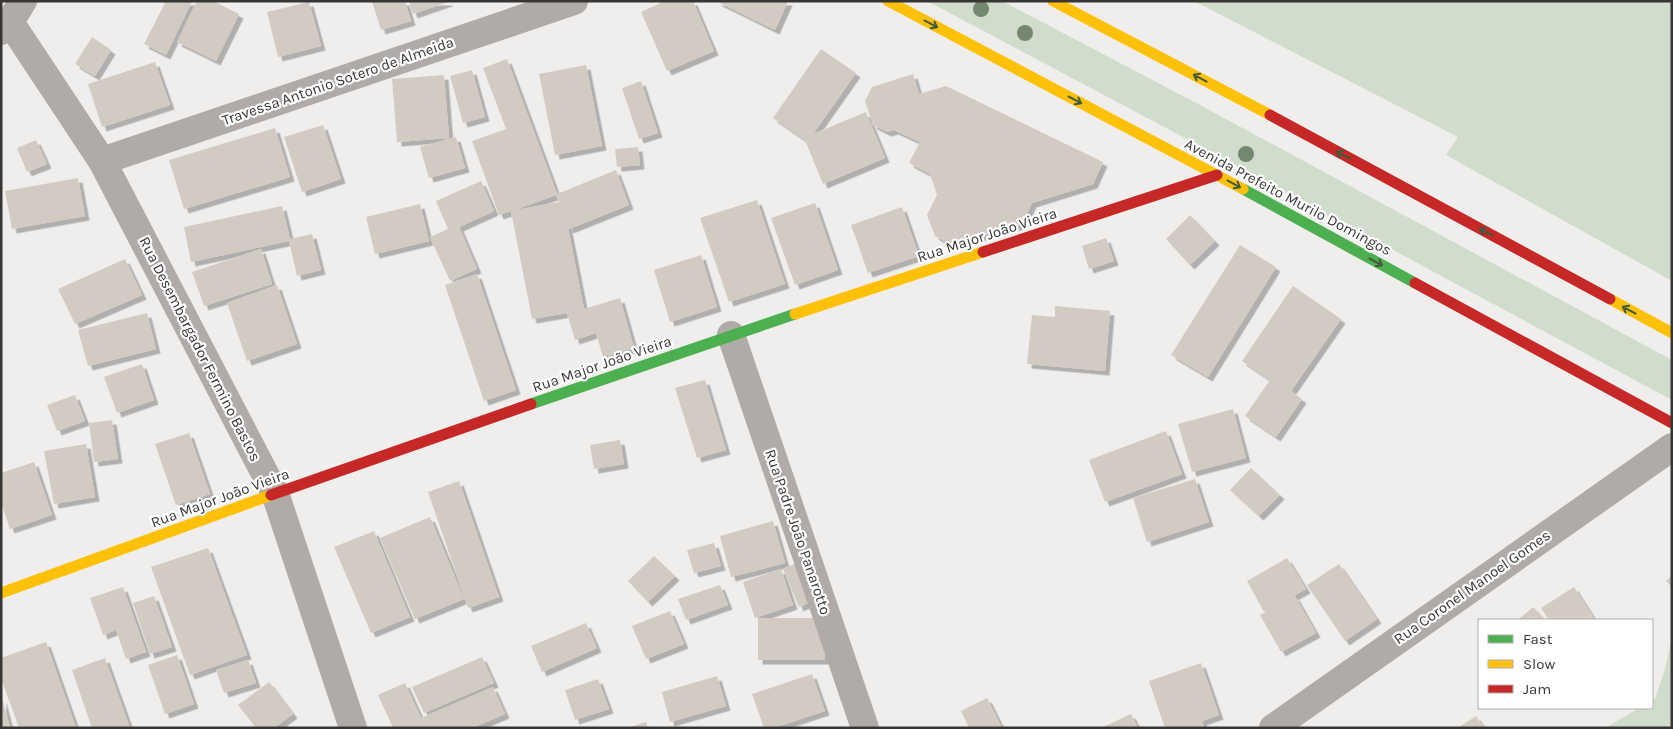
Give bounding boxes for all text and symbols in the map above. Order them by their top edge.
one-way arrow [923,20,938,29]
street label: Travessa Antonio Sotero de Almeida [220,33,456,129]
one-way arrow [1193,73,1208,83]
one-way arrow [1067,95,1081,105]
street label: Avenida Prefeito Murilo Domingos [1181,135,1395,259]
one-way arrow [1336,150,1351,159]
one-way arrow [1226,179,1240,189]
street label: Rua Major João Vieira [915,204,1059,266]
one-way arrow [1479,227,1494,237]
street label: Rua Desembargador Fermino Bastos [135,234,265,464]
one-way arrow [1369,257,1383,267]
one-way arrow [1622,305,1637,314]
street label: Rua Major João Vieira [530,332,674,396]
street label: Rua Padre João Panarotto [761,447,835,617]
street label: Rua Major João Vieira [148,465,292,531]
street label: Rua Coronel Manoel Gomes [1390,526,1554,648]
legend [1478,619,1653,709]
text: Fast [1523,630,1553,648]
text: Slow [1523,655,1555,673]
text: Jam [1523,680,1551,698]

